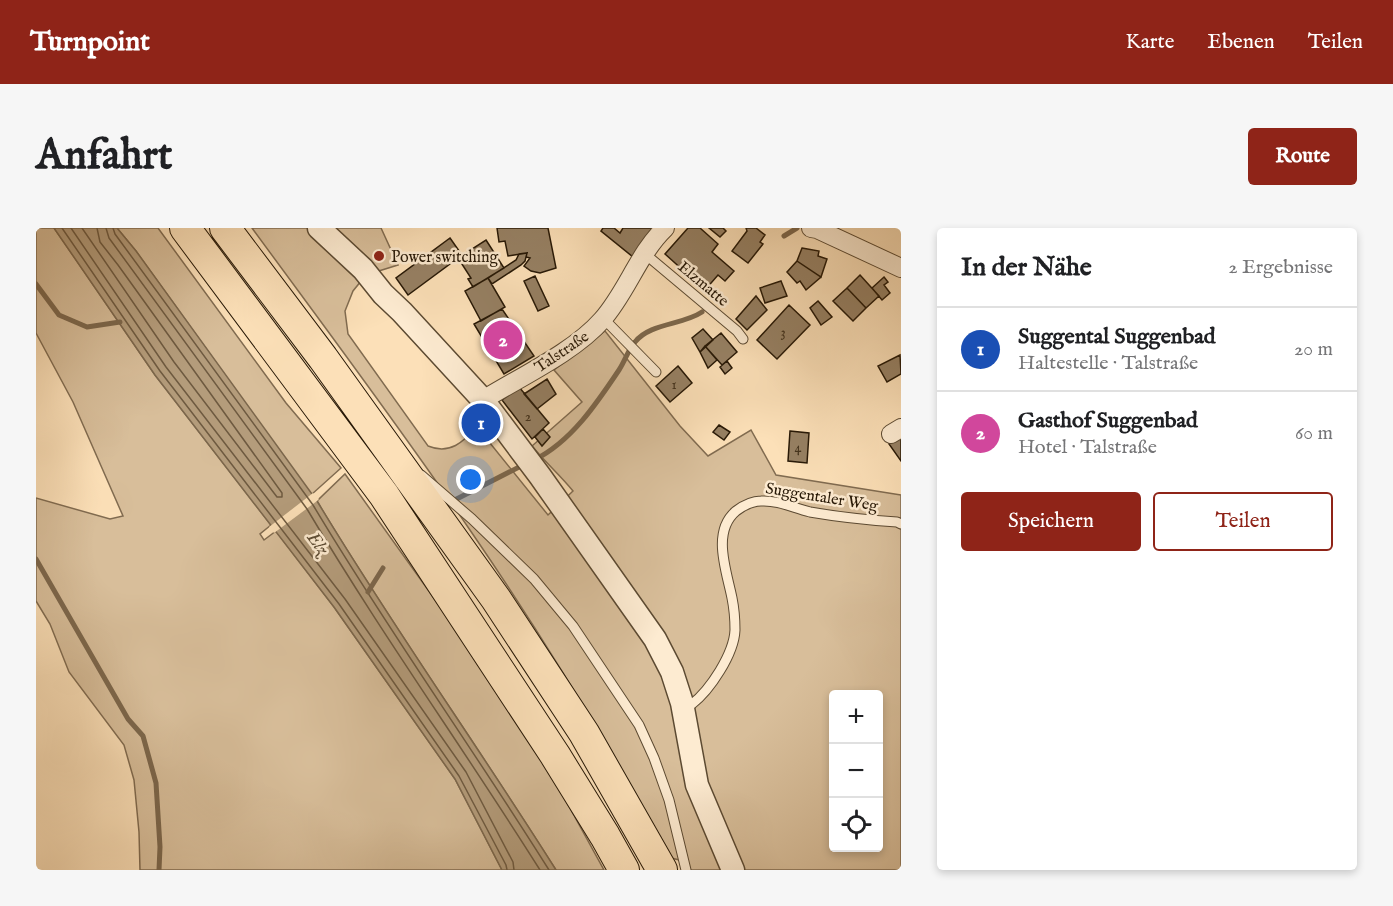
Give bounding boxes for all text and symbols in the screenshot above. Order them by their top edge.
text: Turnpoint [30,25,150,60]
text: Karte [1126,29,1174,56]
text: Ebenen [1207,29,1275,56]
text: Teilen [1308,29,1363,56]
button: Route [1248,128,1357,185]
text: Anfahrt [36,130,172,183]
place label: Power switching [391,248,499,268]
marker: Power switching [372,249,386,263]
text: In der Nähe [961,251,1092,284]
text: 2 Ergebnisse [1228,255,1333,280]
street label: Elzmatte [673,257,732,312]
pin: 2 [484,318,522,362]
text: Suggental Suggenbad [1018,323,1216,351]
house number: 3 [780,324,786,342]
street label: Talstraße [531,327,593,378]
text: 1 [977,337,984,362]
text: 20 m [1294,337,1333,362]
text: Haltestelle · Talstraße [1018,351,1198,376]
house number: 1 [671,376,677,394]
pin: 1 [462,400,500,446]
text: Gasthof Suggenbad [1018,407,1198,435]
house number: 2 [525,408,532,426]
text: 2 [976,421,985,446]
text: 60 m [1295,421,1333,446]
text: Hotel · Talstraße [1018,435,1157,460]
house number: 4 [795,439,802,457]
your location [456,465,485,494]
street label: Suggentaler Weg [764,479,880,517]
button: Speichern [961,492,1141,551]
button: Teilen [1153,492,1333,551]
water label: Elz [300,527,334,562]
map controls [829,690,883,852]
button: + [829,690,883,744]
button: − [829,744,883,798]
button: locate [829,798,883,852]

